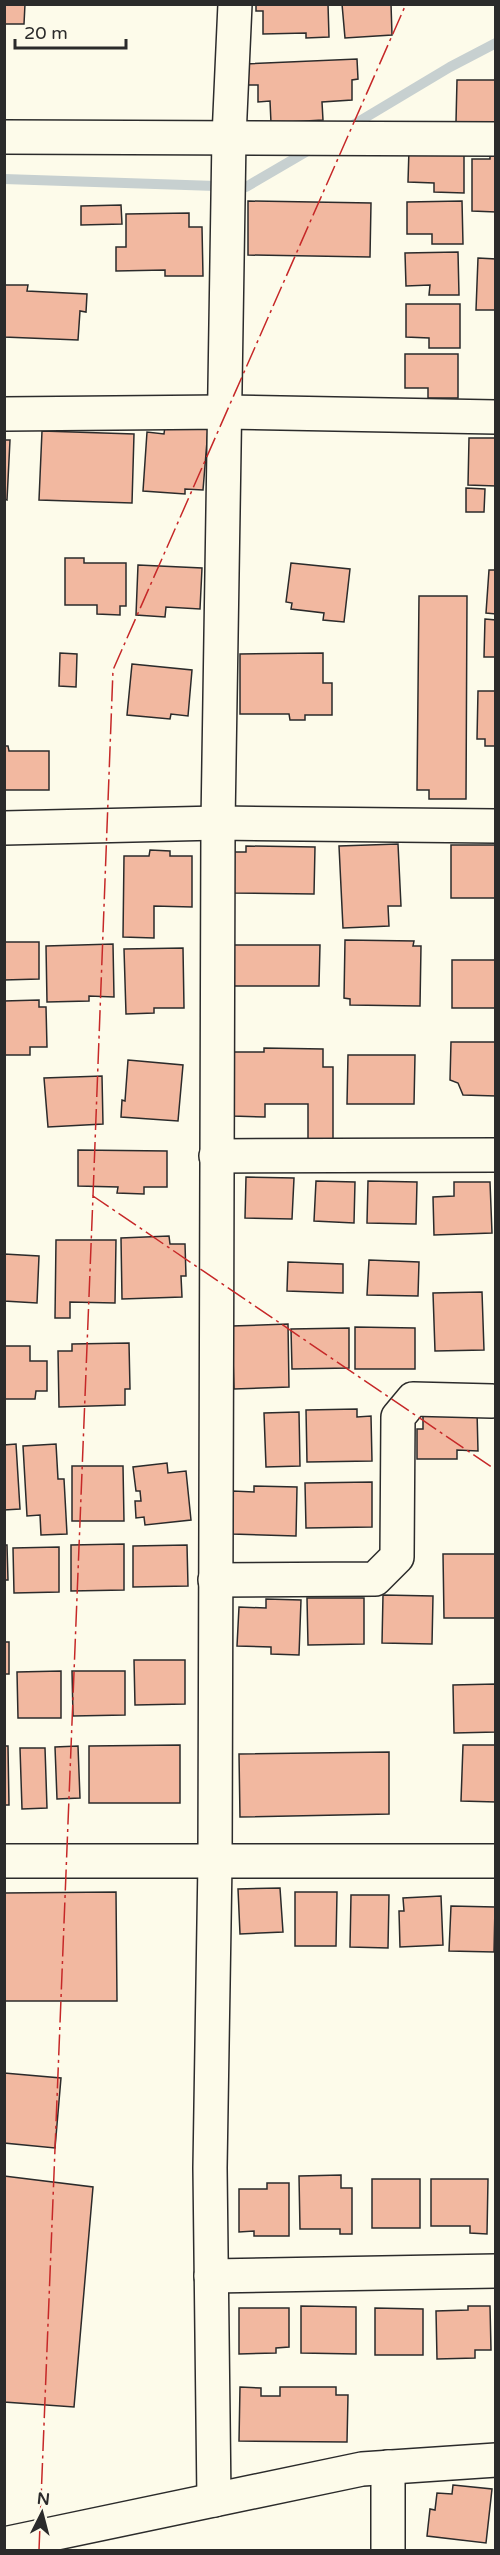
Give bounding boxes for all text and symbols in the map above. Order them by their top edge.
scale bar [15,12,126,50]
text: 20 m [24,22,68,44]
north arrow [12,2483,72,2543]
text: N [36,2488,51,2510]

